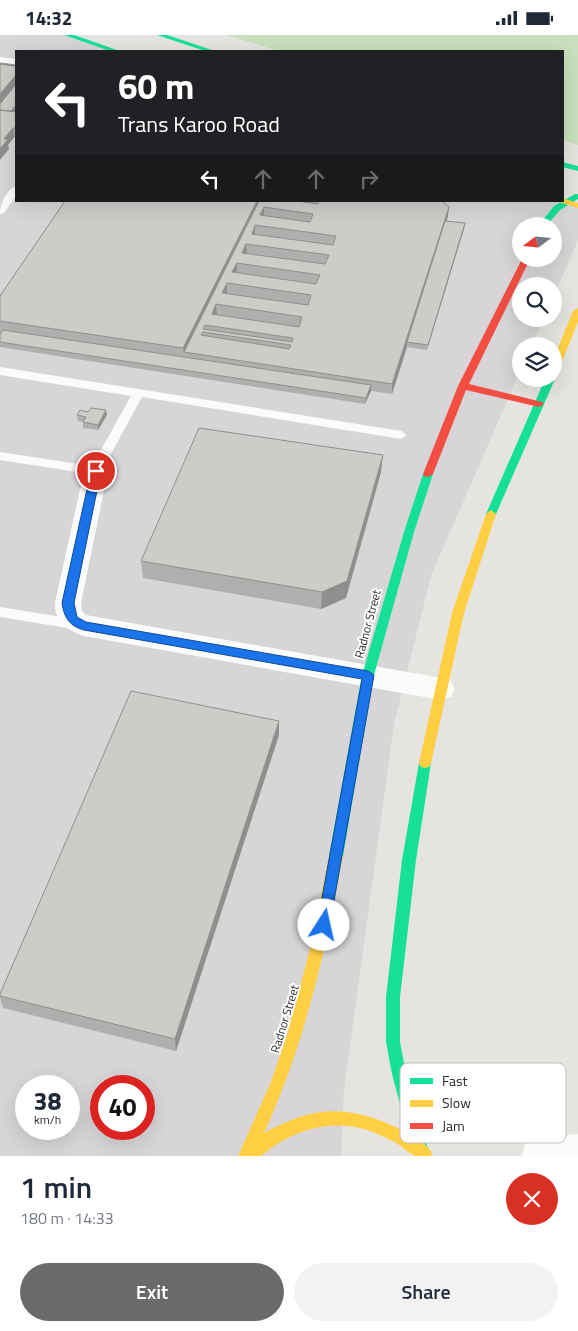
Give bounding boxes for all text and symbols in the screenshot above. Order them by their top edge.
text: 14:32 [25,3,72,32]
text: 60 m [118,59,194,113]
icon: left [35,70,100,135]
text: Trans Karoo Road [118,107,280,141]
icon: left [196,165,224,193]
icon: ahead [249,165,277,193]
icon: ahead [302,165,330,193]
icon: right [355,165,383,193]
north arrow [512,217,562,267]
map controls [512,217,562,387]
button: search [512,277,562,327]
button: layers [512,337,562,387]
pin [75,450,117,492]
icon: arrive [82,457,110,485]
street label: Radnor Street [349,587,386,660]
position arrow [297,898,349,950]
street label: Radnor Street [265,982,304,1055]
legend [400,1063,566,1143]
text: Fast [442,1070,467,1091]
speed limit sign: 40 [90,1075,155,1140]
text: 38 [33,1082,62,1120]
text: Slow [442,1092,471,1113]
text: km/h [34,1110,61,1129]
text: Jam [442,1115,465,1136]
text: 1 min [20,1164,92,1210]
button: close [506,1173,558,1225]
text: 180 m · 14:33 [20,1206,114,1230]
button: Exit [20,1263,284,1321]
button: Share [294,1263,558,1321]

